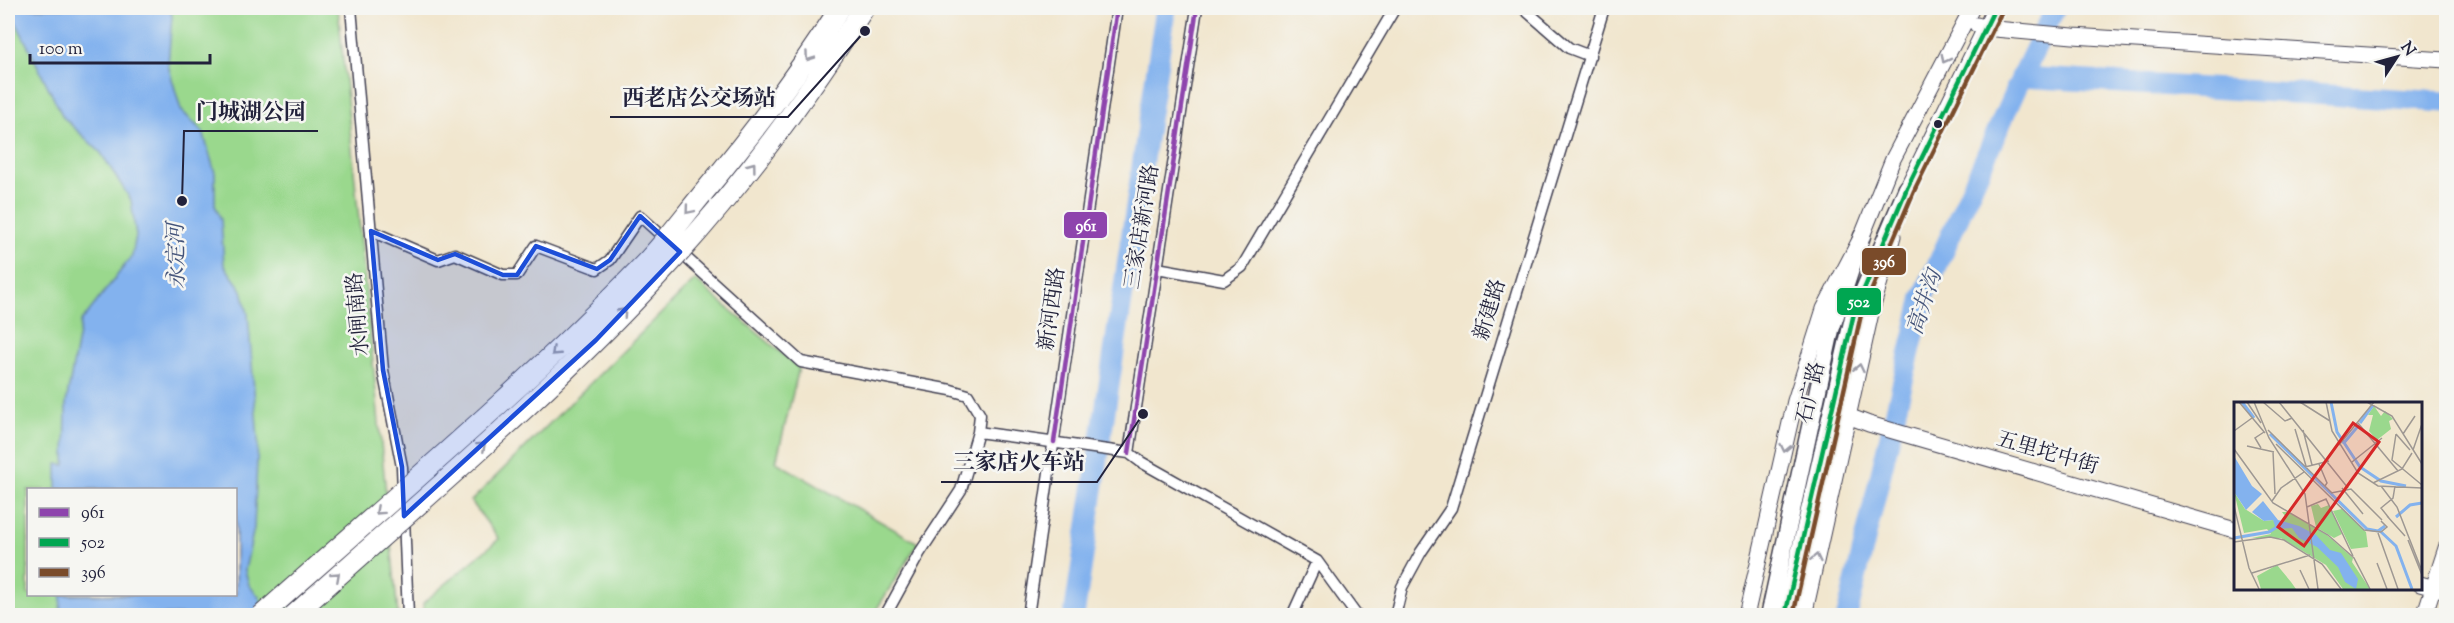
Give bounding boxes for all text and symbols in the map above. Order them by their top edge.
scale bar [30,27,210,65]
north arrow [2367,27,2427,87]
text: 100 m [39,37,83,63]
text: N [2394,38,2420,62]
one-way arrow [805,50,816,61]
one-way arrow [1941,53,1952,64]
callout: 西老店公交场站 [610,77,788,117]
text: 西老店公交场站 [622,84,776,116]
callout: 门城湖公园 [184,91,318,131]
text: 门城湖公园 [196,98,306,130]
unlabelled marker [1932,118,1944,130]
one-way arrow [744,161,755,172]
street label: 三家店新河路 [1118,162,1168,292]
one-way arrow [685,203,696,214]
line badge: 961 [1063,211,1108,239]
text: 961 [1075,216,1097,239]
water label: 永定河 [161,219,195,289]
line badge: 396 [1861,247,1907,276]
text: 396 [1873,252,1895,275]
water label: 高井沟 [1901,264,1952,339]
street label: 新河西路 [1032,265,1074,353]
street label: 水闸南路 [340,271,378,357]
street label: 新建路 [1467,275,1515,345]
line badge: 502 [1836,287,1882,316]
text: 502 [1846,292,1870,315]
one-way arrow [616,309,627,320]
one-way arrow [551,344,562,355]
street label: 石广路 [1790,359,1834,427]
one-way arrow [1852,363,1865,373]
inset map [2234,402,2421,590]
street label: 五里坨中街 [1992,425,2102,483]
one-way arrow [475,442,485,453]
callout: 三家店火车站 [941,442,1097,482]
one-way arrow [1779,442,1792,452]
text: 三家店火车站 [953,448,1085,480]
legend [27,488,237,596]
text: 961 [81,501,105,527]
one-way arrow [375,504,386,515]
text: 502 [80,531,105,557]
one-way arrow [1809,554,1822,564]
text: 396 [81,561,106,587]
one-way arrow [330,572,340,583]

